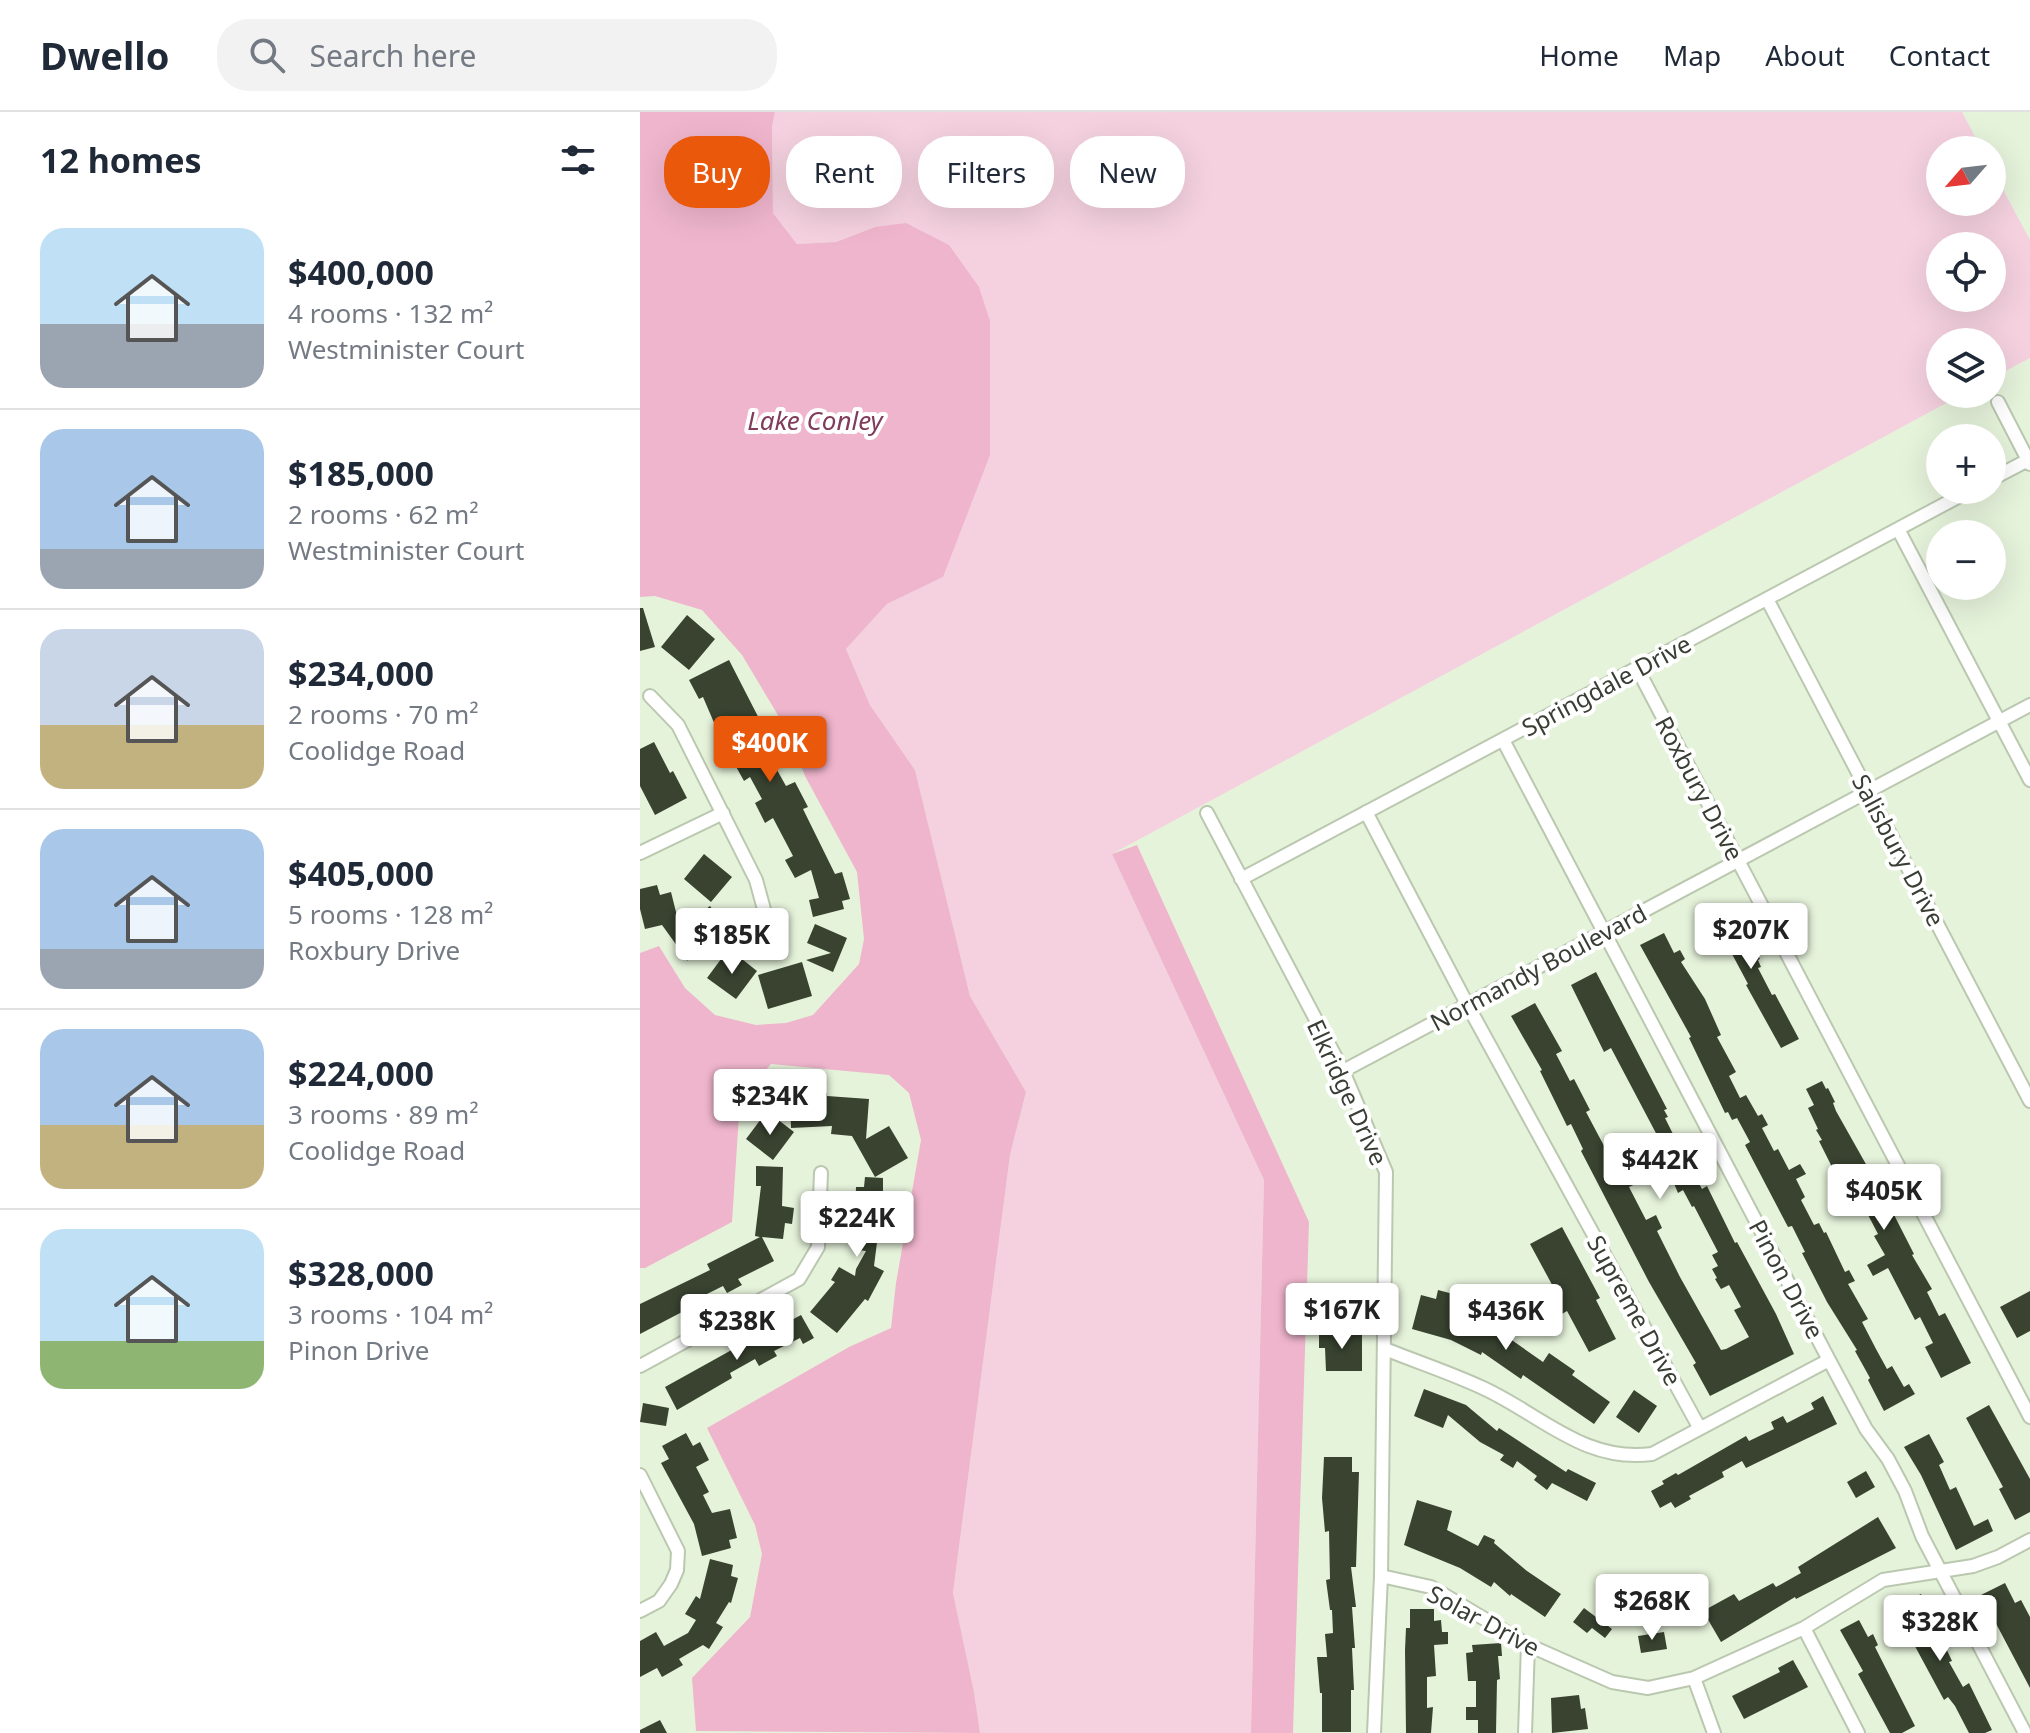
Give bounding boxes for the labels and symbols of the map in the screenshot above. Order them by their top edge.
north arrow [1926,136,2006,216]
water label: Lake Conley [747,402,885,438]
street label: Springdale Drive [1516,626,1696,744]
street label: Roxbury Drive [1648,710,1752,866]
pin: $400K [714,716,826,784]
street label: Salisbury Drive [1845,768,1953,932]
street label: Normandy Boulevard [1424,896,1652,1038]
pin: $207K [1695,903,1807,971]
pin: $185K [676,908,788,976]
street label: Elkridge Drive [1300,1014,1396,1170]
pin: $234K [714,1069,826,1137]
pin: $442K [1604,1133,1716,1201]
pin: $405K [1828,1164,1940,1232]
pin: $224K [801,1191,913,1259]
street label: Pinon Drive [1742,1214,1832,1344]
street label: Supreme Drive [1580,1229,1690,1391]
pin: $167K [1286,1283,1398,1351]
pin: $436K [1450,1284,1562,1352]
pin: $238K [681,1294,793,1362]
pin: $268K [1596,1574,1708,1642]
street label: Solar Drive [1422,1577,1546,1663]
pin: $328K [1884,1595,1996,1663]

